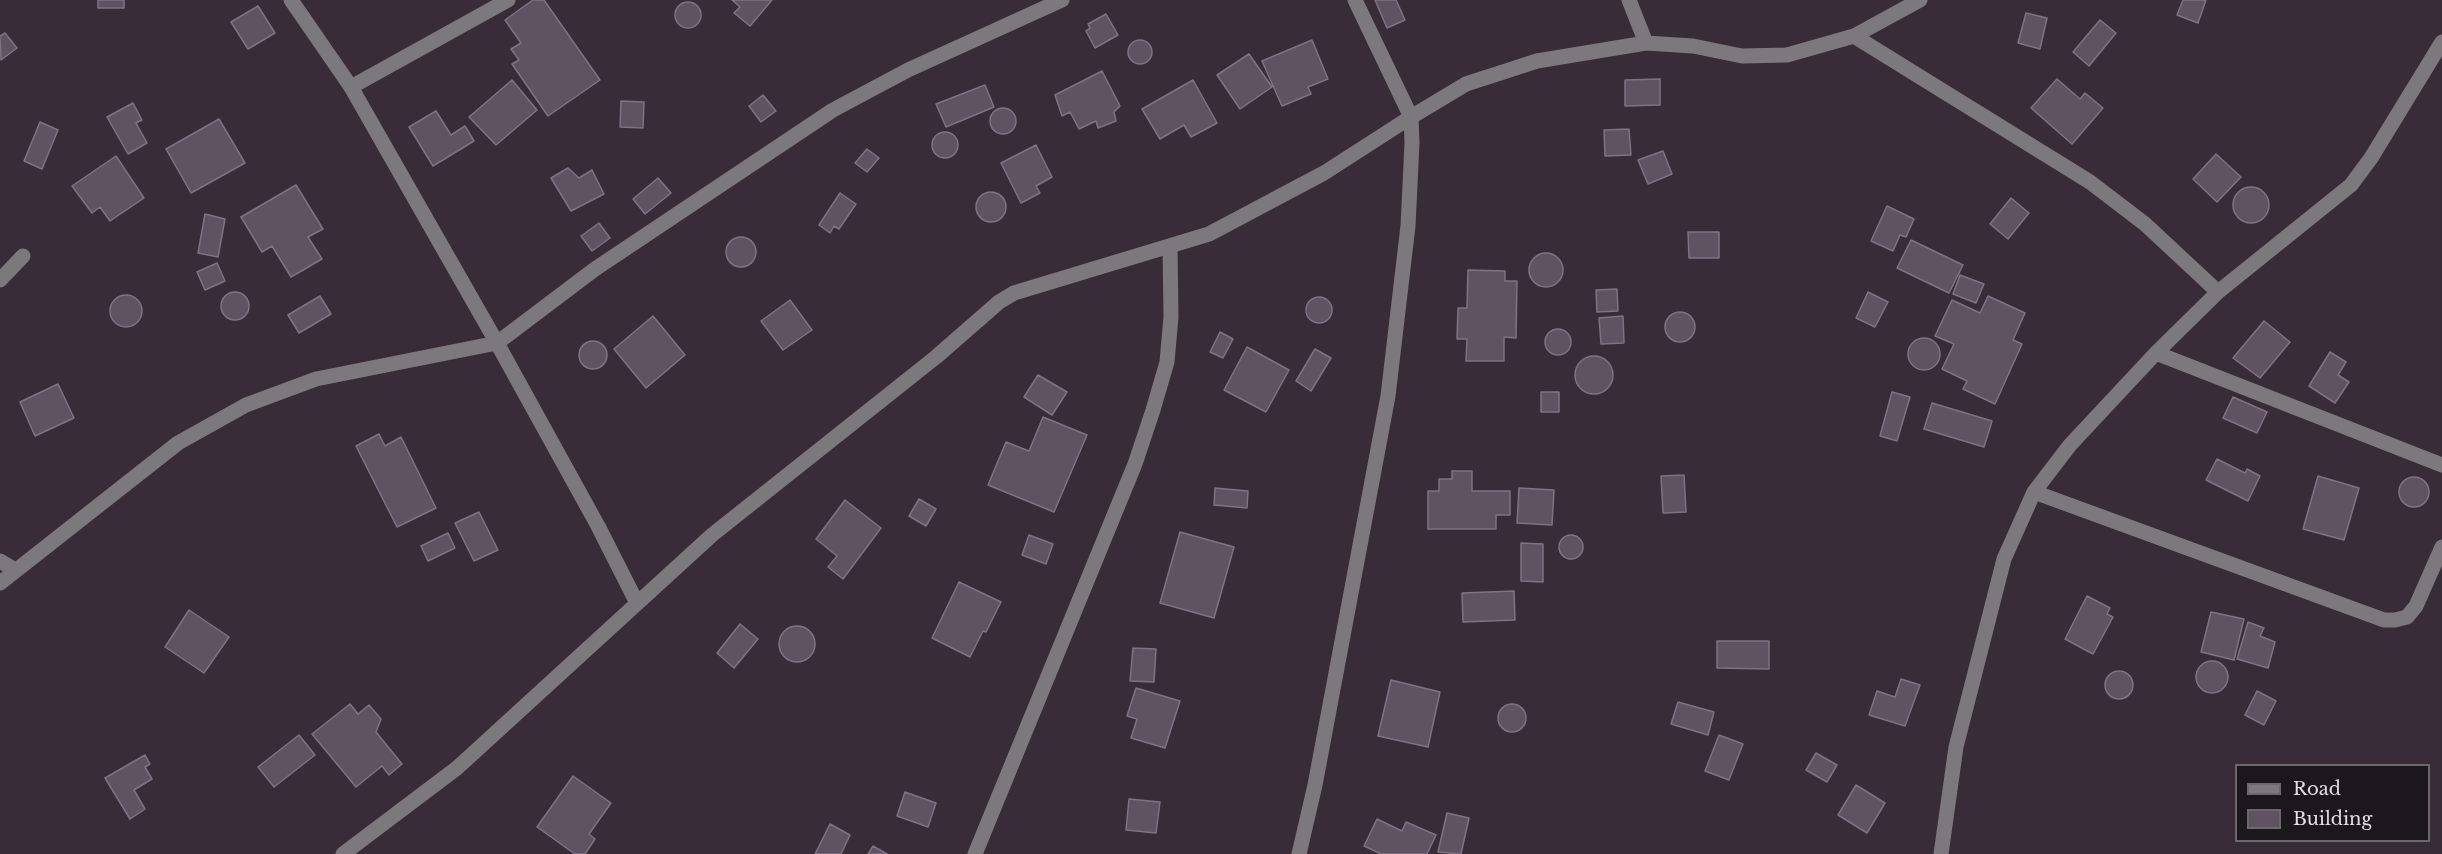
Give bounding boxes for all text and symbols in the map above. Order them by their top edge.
legend [2235,764,2430,842]
text: Road [2293,778,2341,800]
text: Building [2293,808,2372,830]

